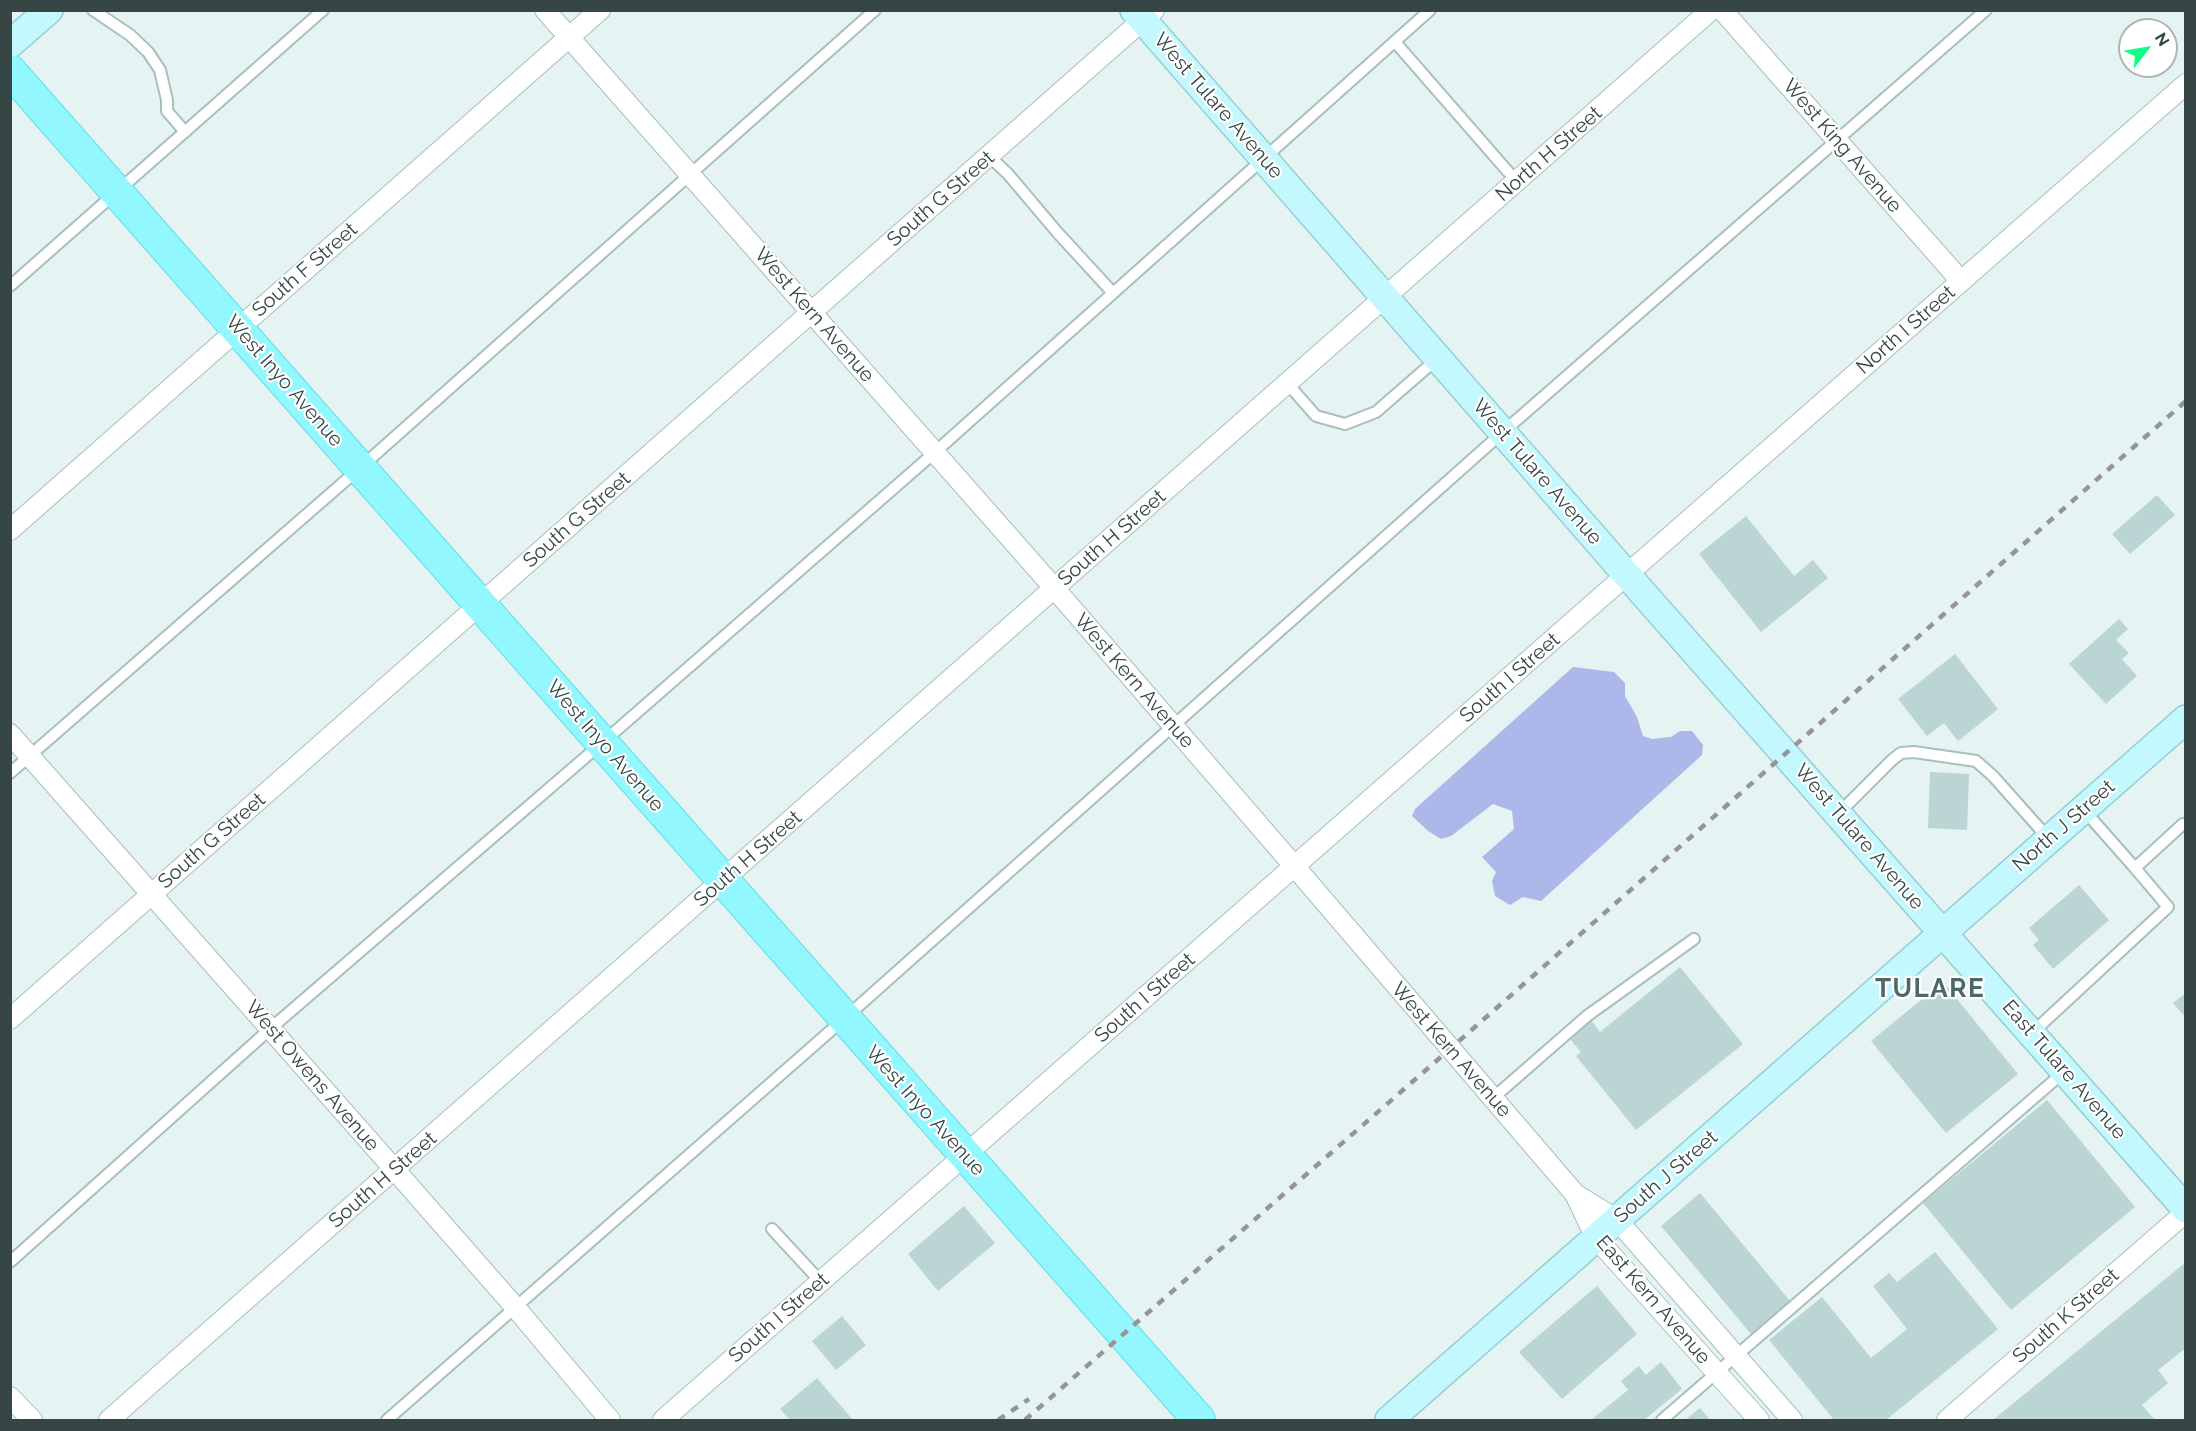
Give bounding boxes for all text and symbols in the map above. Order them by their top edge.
north arrow [2118,18,2178,78]
street label: West Tulare Avenue [1148,28,1288,184]
text: N [2151,29,2173,50]
street label: West King Avenue [1777,74,1907,218]
street label: North H Street [1491,101,1607,207]
street label: South G Street [882,146,1000,252]
street label: South F Street [247,218,363,322]
street label: West Kern Avenue [749,243,879,387]
street label: North I Street [1852,281,1960,379]
street label: West Inyo Avenue [220,310,348,452]
street label: West Tulare Avenue [1467,394,1607,550]
street label: South G Street [518,467,636,573]
street label: South H Street [1053,485,1171,591]
street label: West Kern Avenue [1069,609,1199,753]
street label: South I Street [1455,628,1565,728]
street label: West Inyo Avenue [541,675,669,817]
street label: West Tulare Avenue [1789,759,1929,915]
street label: North J Street [2008,775,2120,877]
street label: South G Street [153,788,271,894]
street label: South H Street [689,806,807,912]
street label: South I Street [1090,948,1200,1048]
district label: TULARE [1875,973,1985,1005]
street label: West Kern Avenue [1386,978,1516,1122]
street label: East Tulare Avenue [1997,995,2131,1145]
street label: West Owens Avenue [240,996,384,1156]
street label: West Inyo Avenue [860,1041,990,1181]
street label: South J Street [1609,1125,1723,1229]
street label: South H Street [324,1127,442,1233]
street label: East Kern Avenue [1591,1231,1715,1369]
street label: South K Street [2008,1263,2124,1369]
street label: South I Street [724,1268,834,1368]

